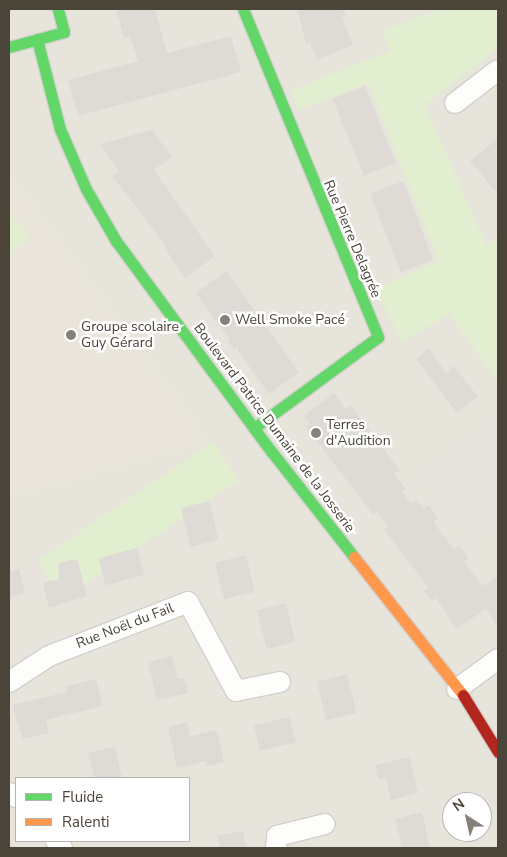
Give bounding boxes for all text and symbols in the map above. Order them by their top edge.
street label: Rue Pierre Delagrée [320,178,384,300]
place label: Well Smoke Pacé [235,312,345,328]
marker: Well Smoke Pacé [219,314,231,326]
place label: Groupe scolaire Guy Gérard [81,319,179,352]
street label: Boulevard Patrice Dumaine de la Josserie [190,320,358,536]
marker: Groupe scolaire Guy Gérard [65,329,77,341]
place label: Terres d'Audition [326,417,391,450]
marker: Terres d'Audition [310,427,322,439]
street label: Rue Noël du Fail [74,600,176,652]
legend [15,777,190,842]
text: Fluide [62,787,103,807]
north arrow [442,792,492,842]
text: N [449,794,468,816]
text: Ralenti [62,812,110,832]

